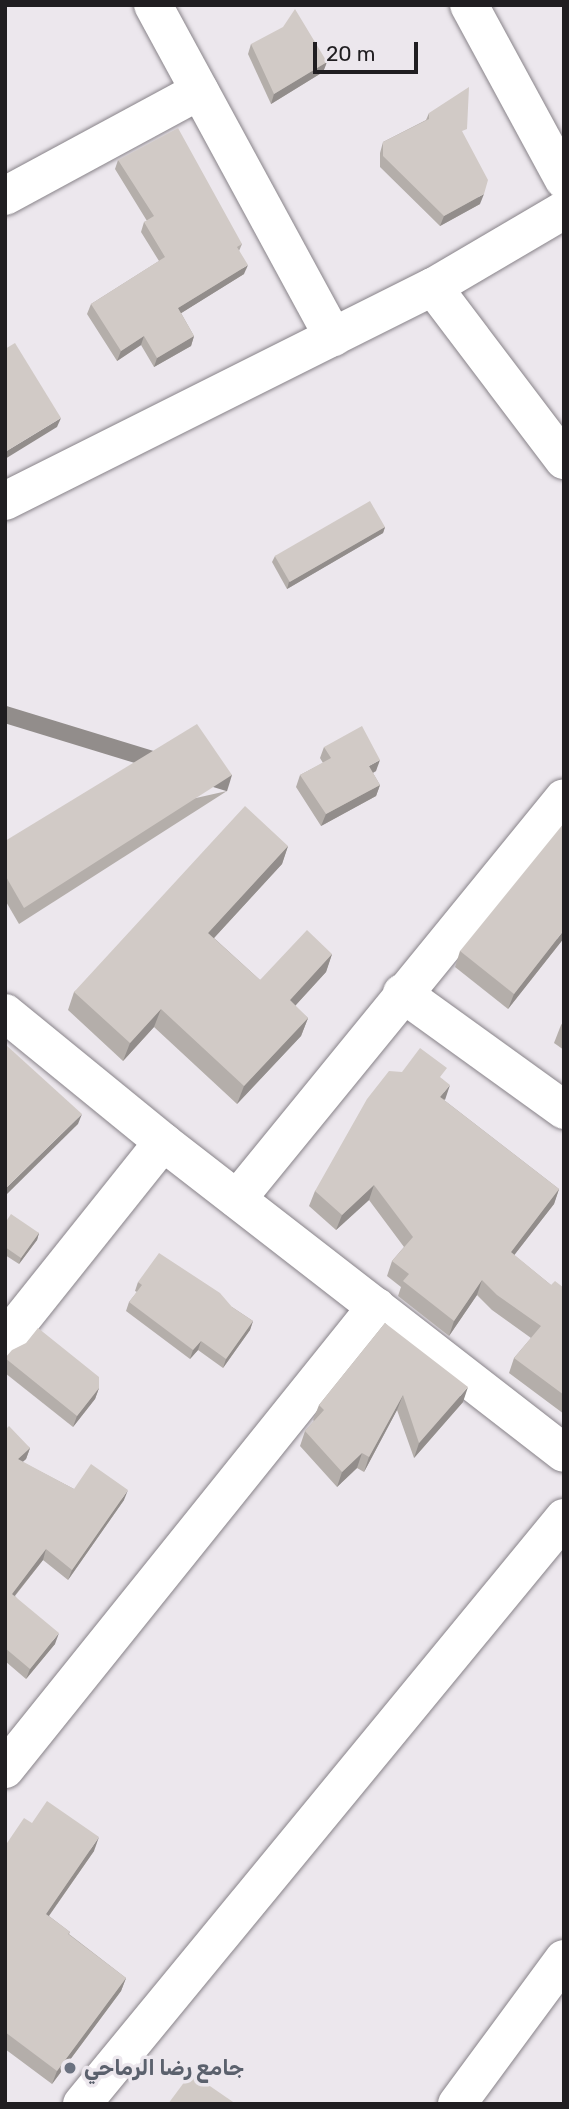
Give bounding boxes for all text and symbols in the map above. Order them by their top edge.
scale bar [317,28,422,72]
text: 20 m [326,41,375,66]
place label: جامع رضا الرماحي [84,2055,244,2081]
marker: جامع رضا الرماحي [62,2060,78,2076]

